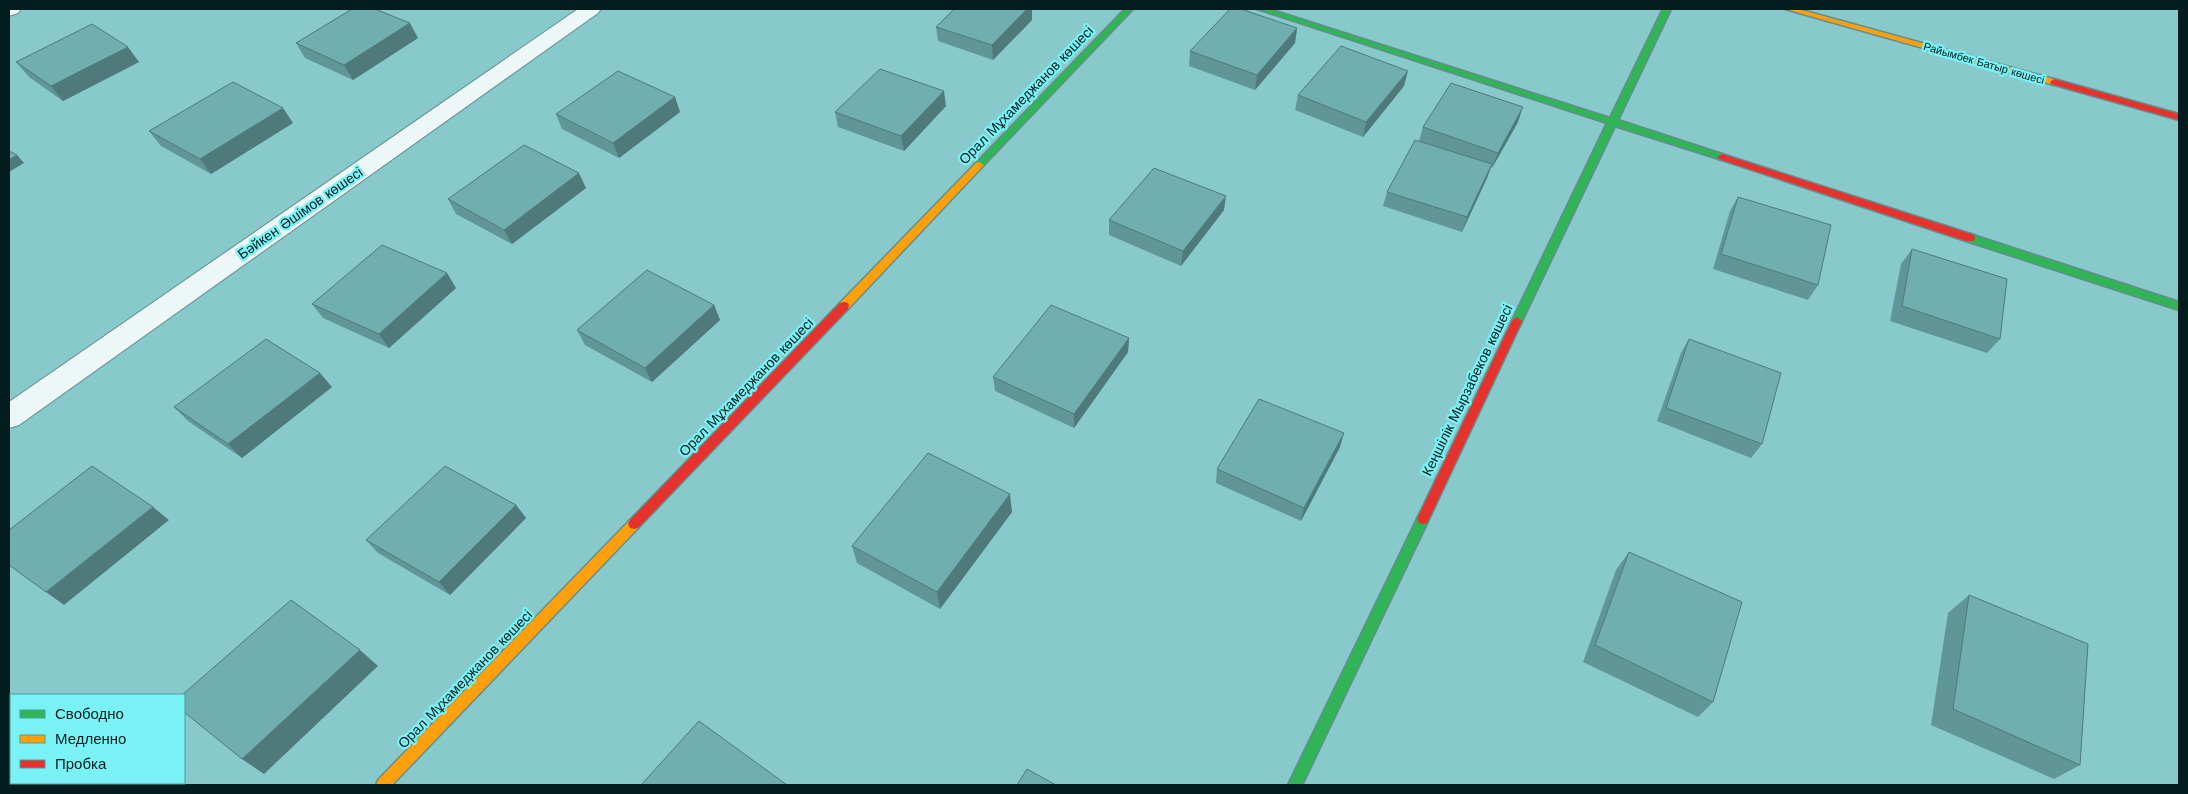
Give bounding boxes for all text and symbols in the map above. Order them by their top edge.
street label: Орал Мұхамеджанов көшесі [956,23,1096,167]
street label: Райымбек Батыр көшесі [1922,40,2046,87]
street label: Бәйкен Әшімов көшесі [234,164,366,262]
street label: Кеңшілік Мырзабеков көшесі [1418,302,1516,478]
street label: Орал Мұхамеджанов көшесі [676,315,816,459]
street label: Орал Мұхамеджанов көшесі [395,607,535,751]
legend [10,694,185,784]
text: Свободно [55,705,124,723]
text: Медленно [55,730,126,748]
text: Пробка [55,755,107,773]

